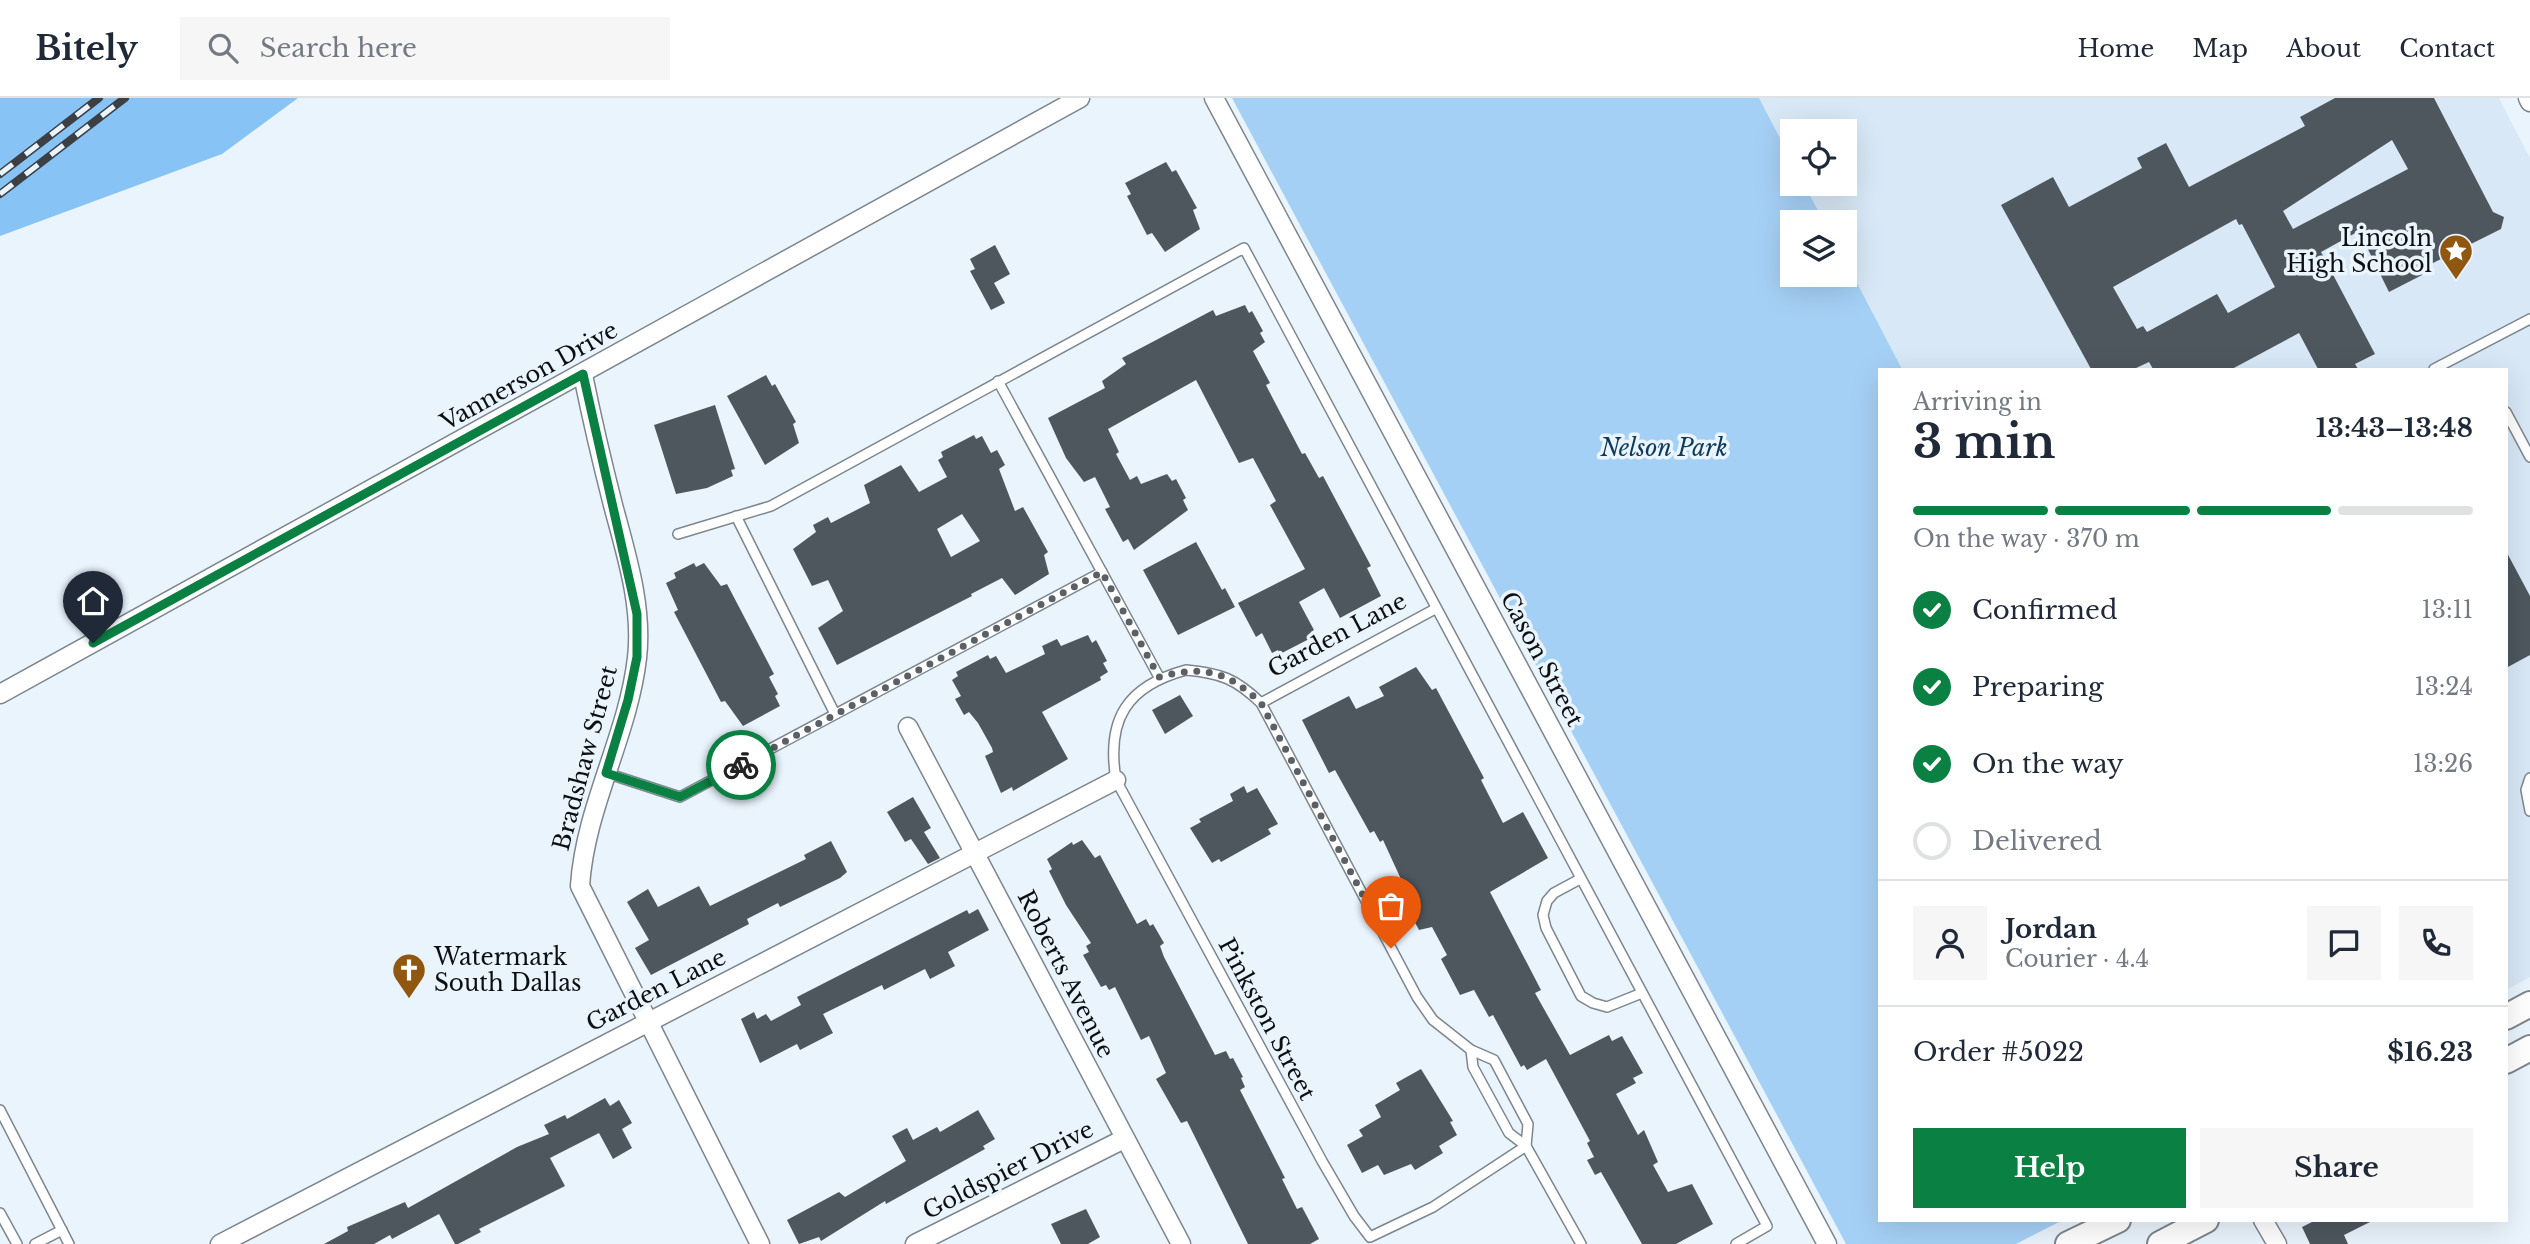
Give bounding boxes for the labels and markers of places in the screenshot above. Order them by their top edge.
place label: Lincoln High School [2286,224,2432,278]
place icon: Lincoln High School [2437,232,2475,281]
pin [63,571,123,643]
pin [1361,876,1421,948]
place label: Watermark South Dallas [433,943,581,997]
church icon: Watermark South Dallas [390,951,428,1000]

